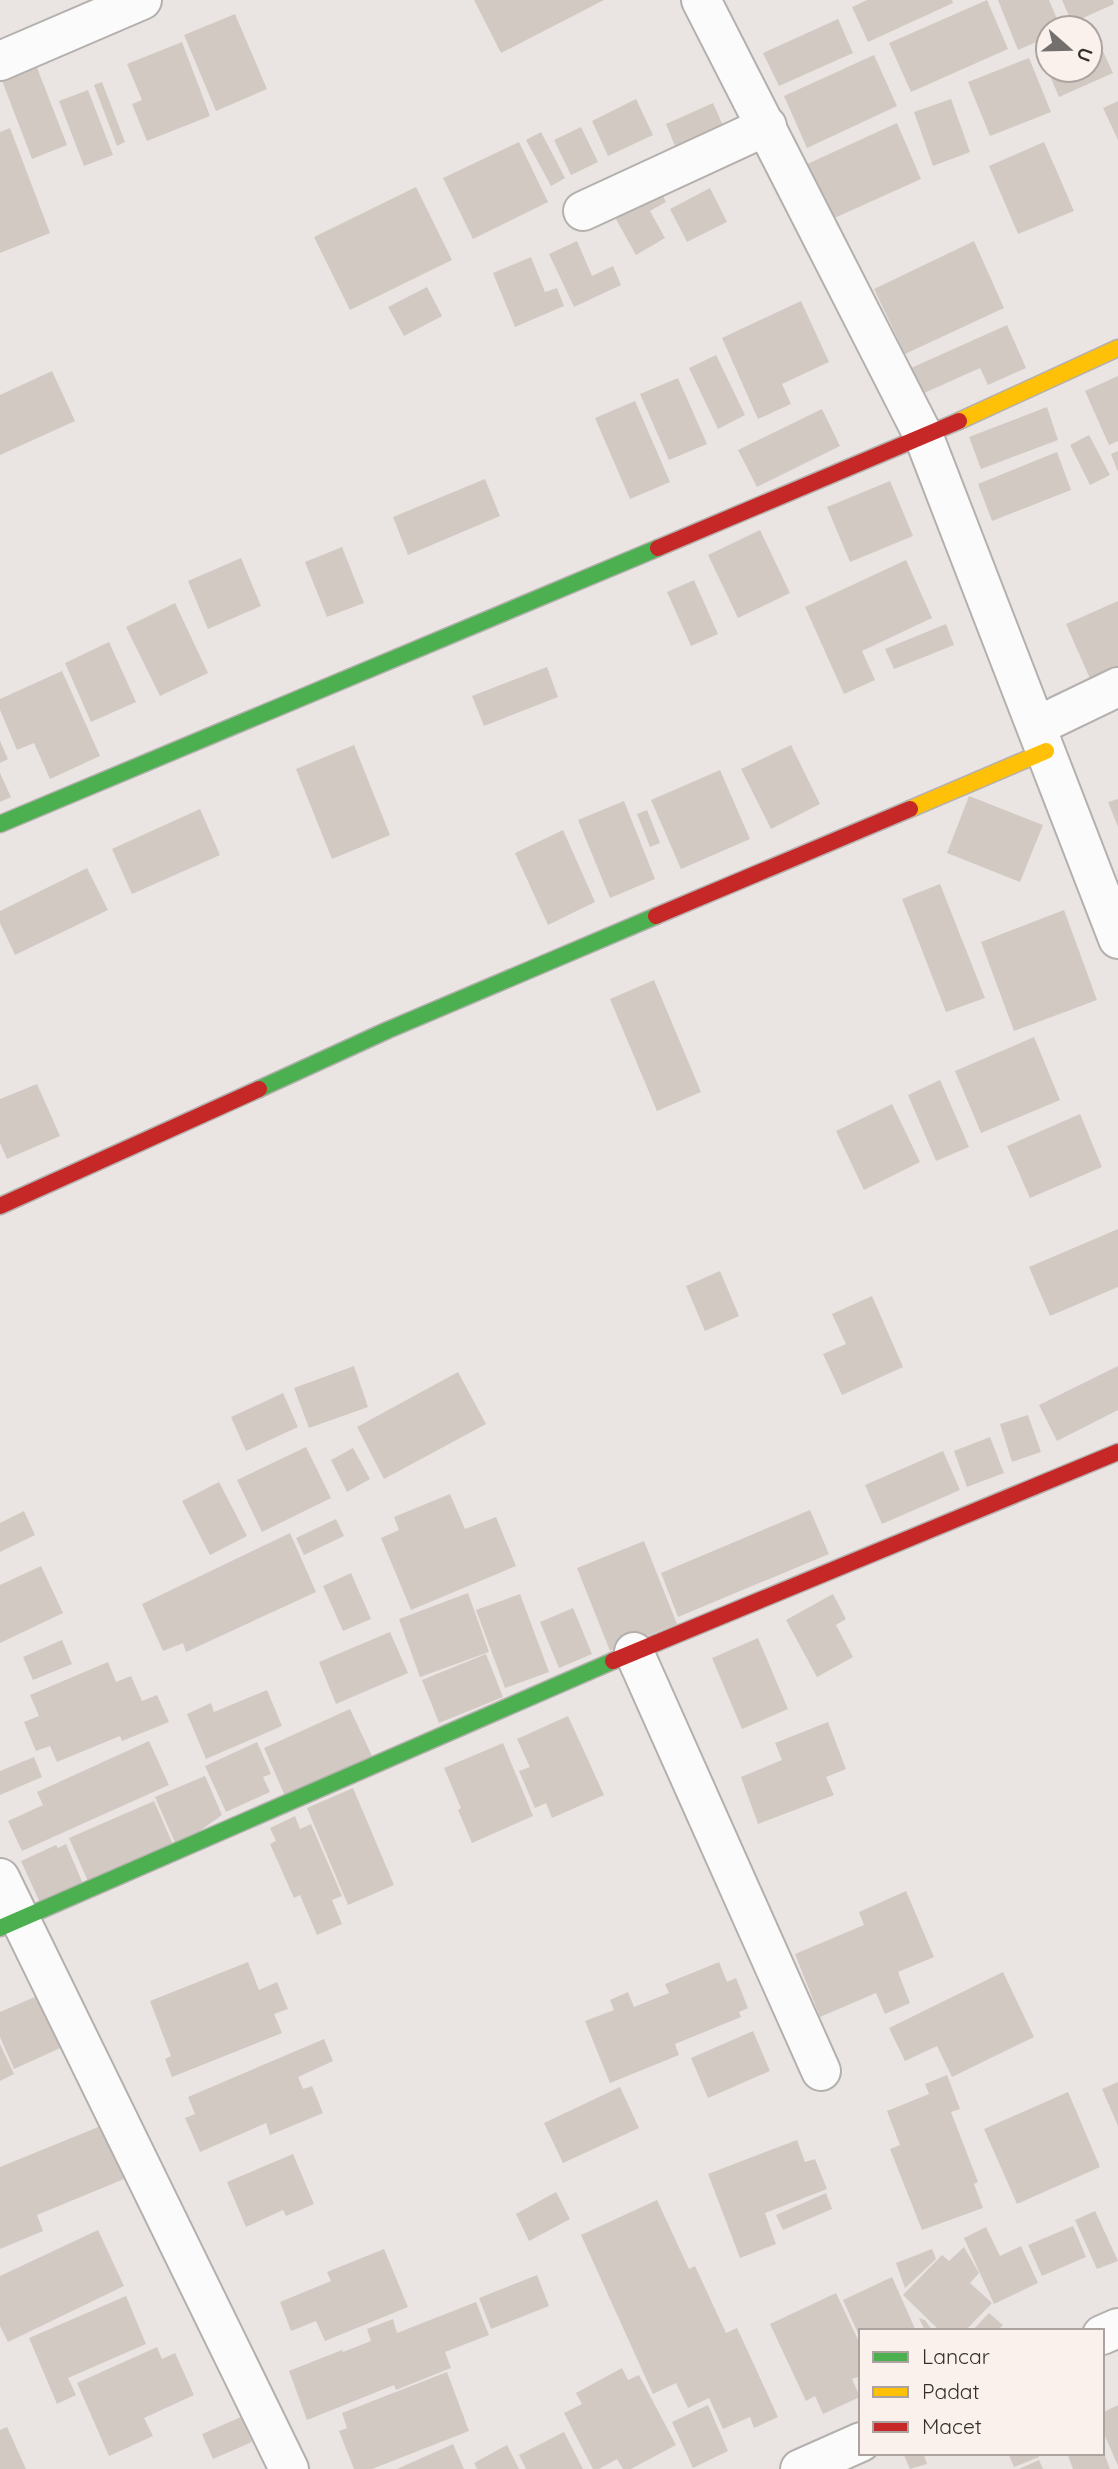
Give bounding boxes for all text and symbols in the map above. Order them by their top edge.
north arrow [1034,14,1104,84]
text: U [1071,44,1099,65]
legend [859,2329,1104,2455]
text: Lancar [922,2343,990,2369]
text: Padat [922,2378,980,2404]
text: Macet [922,2413,982,2439]

